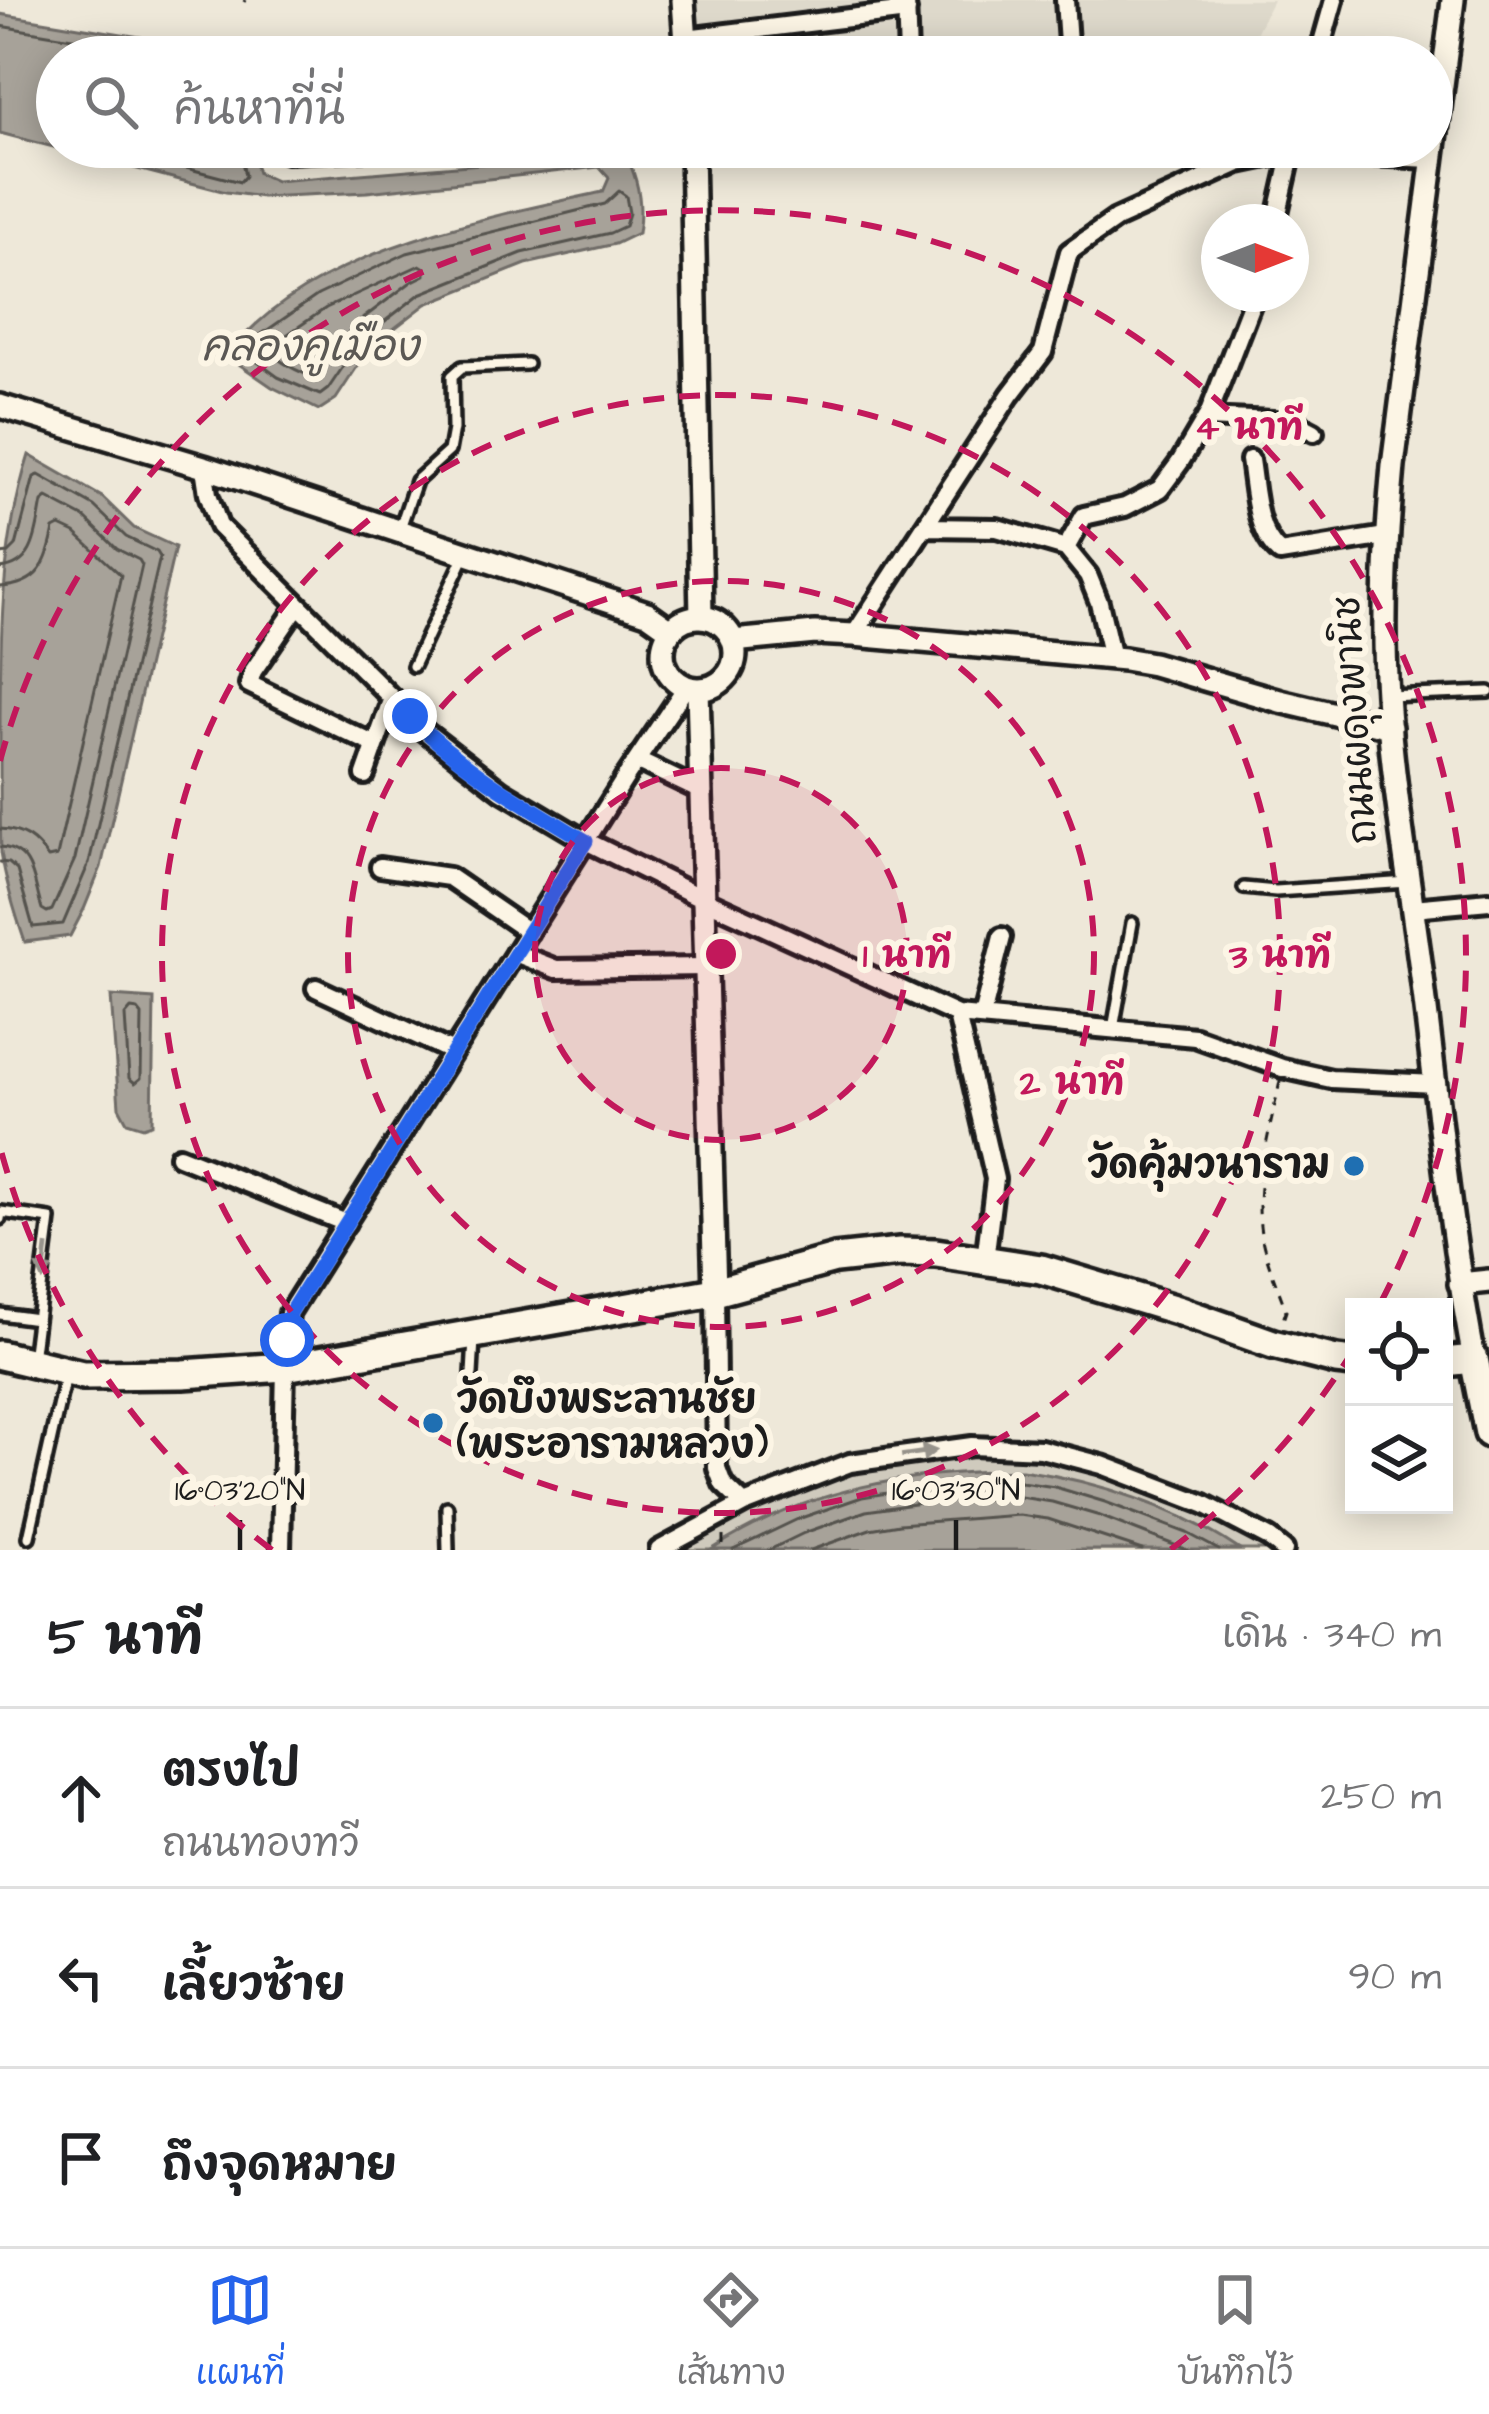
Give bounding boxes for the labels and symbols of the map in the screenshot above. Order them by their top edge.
north arrow [1201,204,1309,312]
water label: คลองคูเมือง [201,319,423,377]
text: 4 นาที [1195,403,1304,454]
street label: ถนนผดุงพานิช [1320,594,1392,846]
route end [383,689,437,743]
text: 1 นาที [863,931,952,982]
text: 3 นาที [1228,931,1332,982]
centre of rings [700,933,742,975]
text: 2 นาที [1019,1058,1125,1109]
place label: วัดคุ้มวนาราม [1088,1138,1330,1193]
marker: วัดคุ้มวนาราม [1341,1153,1367,1179]
one-way arrow [35,1245,54,1282]
route start [260,1313,314,1367]
place label: วัดบึงพระลานชัย (พระอารามหลวง) [456,1374,768,1473]
marker: วัดบึงพระลานชัย (พระอารามหลวง) [420,1410,446,1436]
one-way arrow [900,1444,938,1463]
text: 16°03'20"N [175,1470,305,1512]
text: 16°03'30"N [892,1470,1020,1512]

